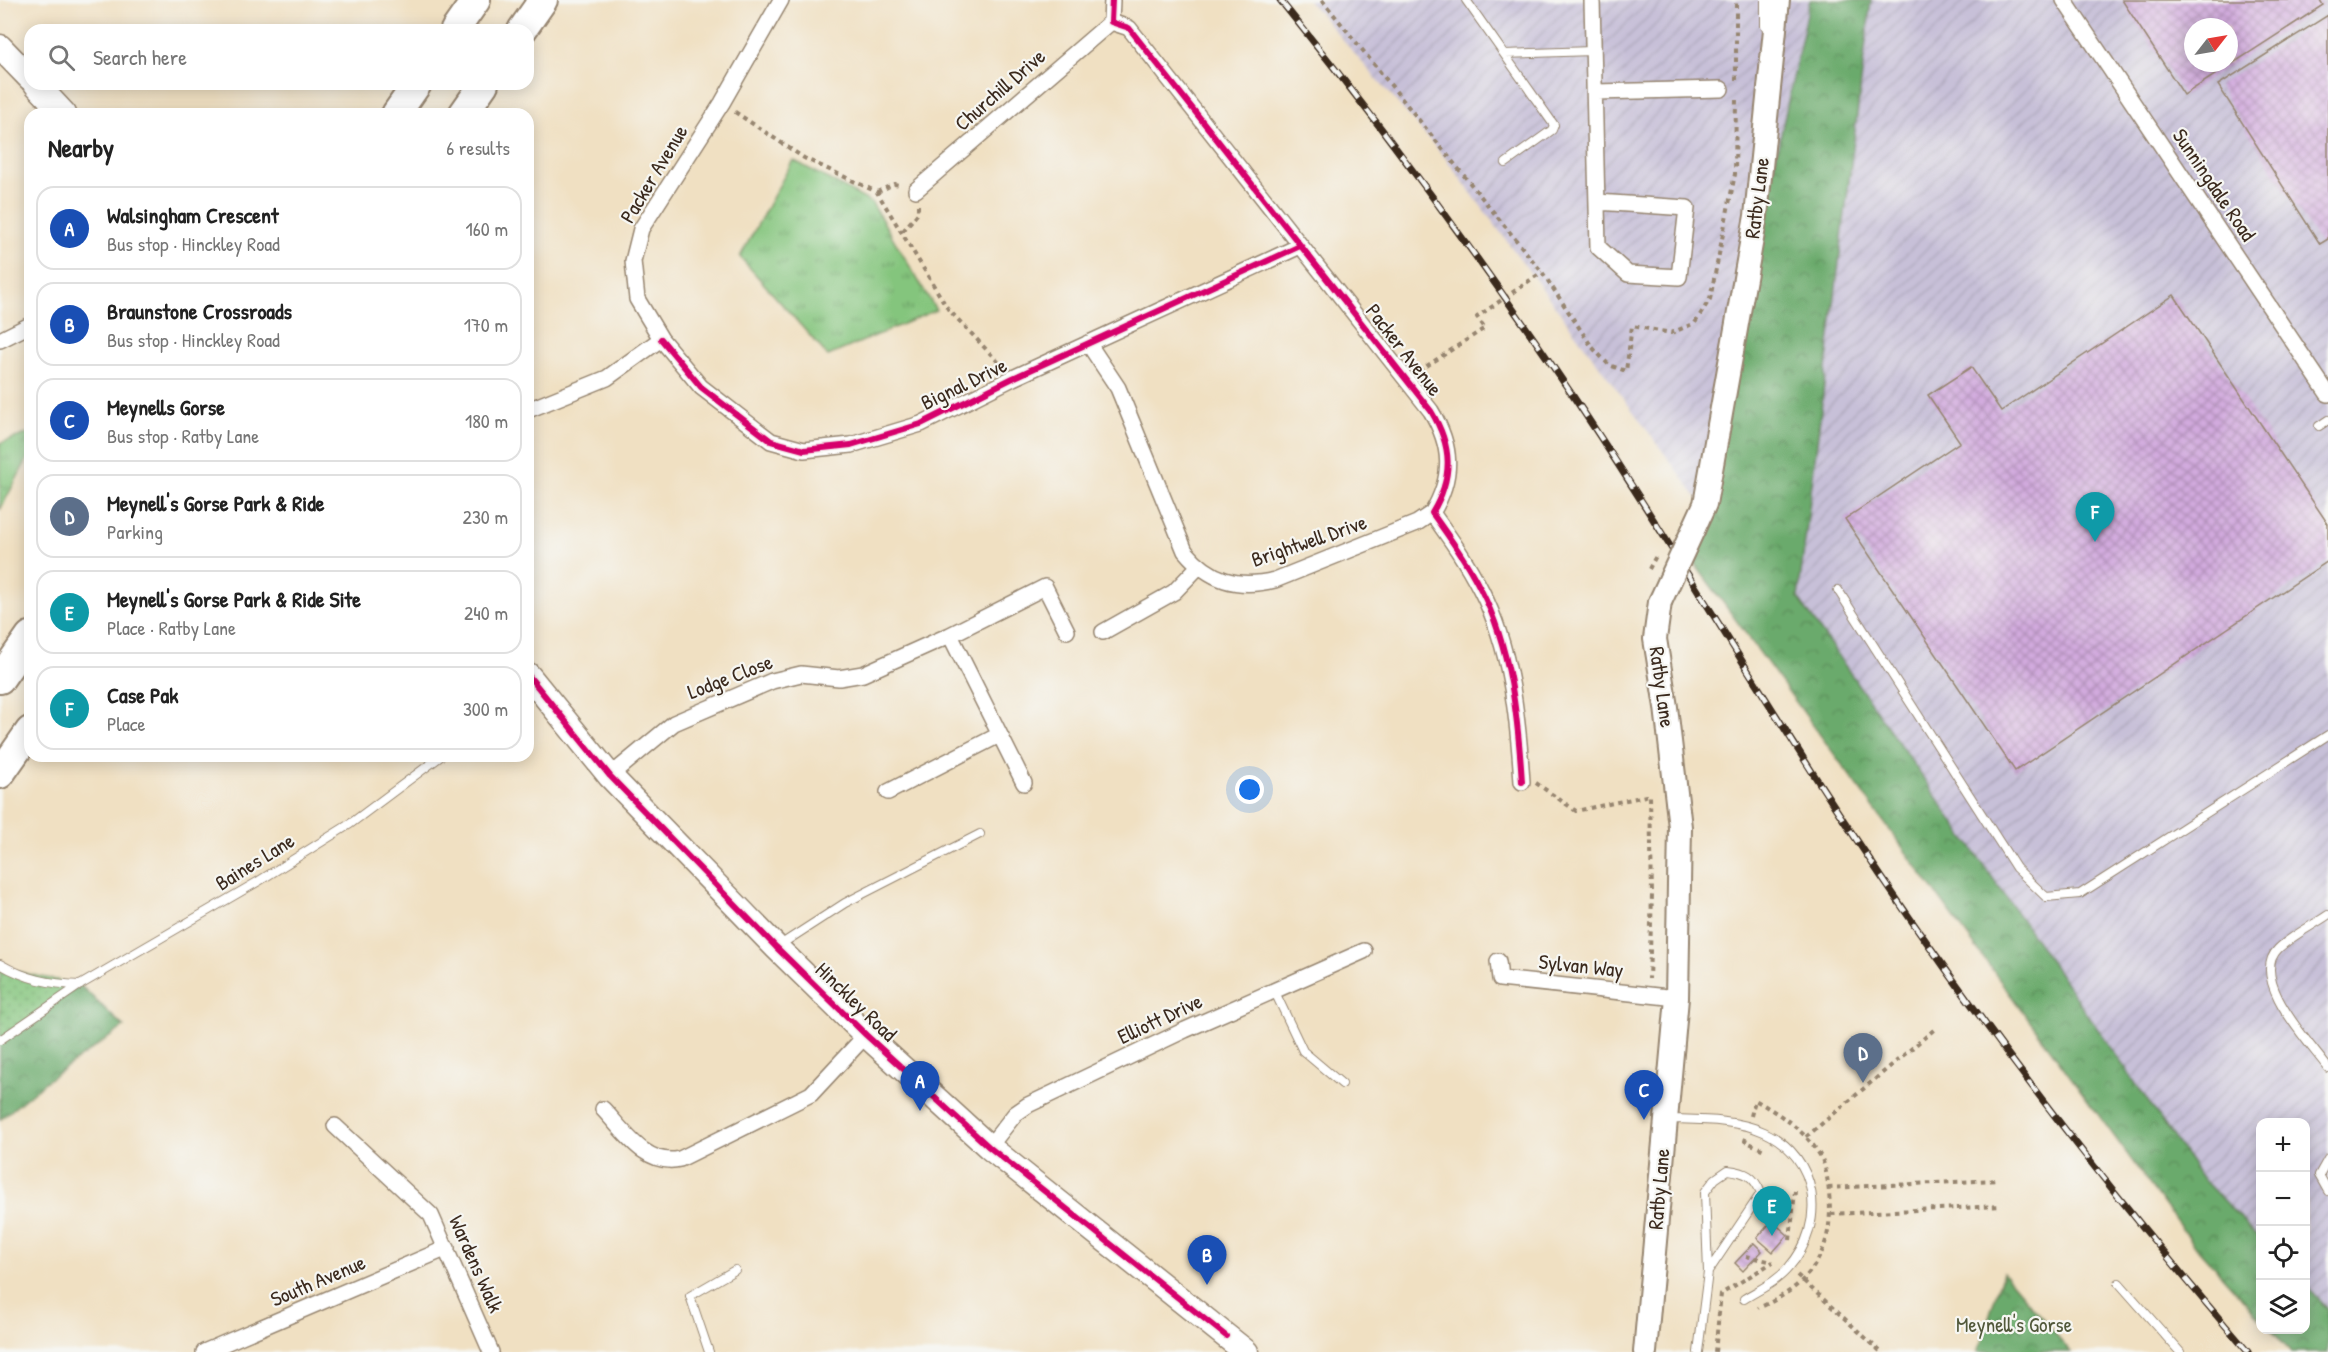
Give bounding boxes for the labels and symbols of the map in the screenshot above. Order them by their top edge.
north arrow [2184,18,2238,72]
street label: Churchill Drive [948,42,1051,137]
street label: Packer Avenue [613,119,694,228]
street label: Sunningdale Road [2166,123,2263,247]
street label: Ratby Lane [1737,156,1776,240]
street label: Packer Avenue [1359,298,1450,402]
street label: Bignal Drive [916,350,1012,417]
pin: F [2076,492,2114,542]
street label: Brightwell Drive [1247,507,1370,574]
street label: Ratby Lane [1642,645,1683,729]
street label: Lodge Close [683,647,777,706]
your location [1235,775,1264,804]
street label: Baines Lane [210,826,300,897]
street label: Sylvan Way [1537,947,1625,984]
street label: Hinckley Road [809,955,903,1048]
street label: Elliott Drive [1113,986,1207,1051]
pin: D [1844,1034,1882,1083]
pin: A [900,1062,940,1111]
pin: C [1624,1070,1664,1120]
street label: Ratby Lane [1641,1147,1676,1231]
pin: E [1752,1186,1792,1236]
street label: Wardens Walk [442,1211,511,1317]
pin: B [1188,1236,1226,1285]
street label: South Avenue [266,1248,370,1314]
park label: Meynell's Gorse [1956,1310,2072,1339]

